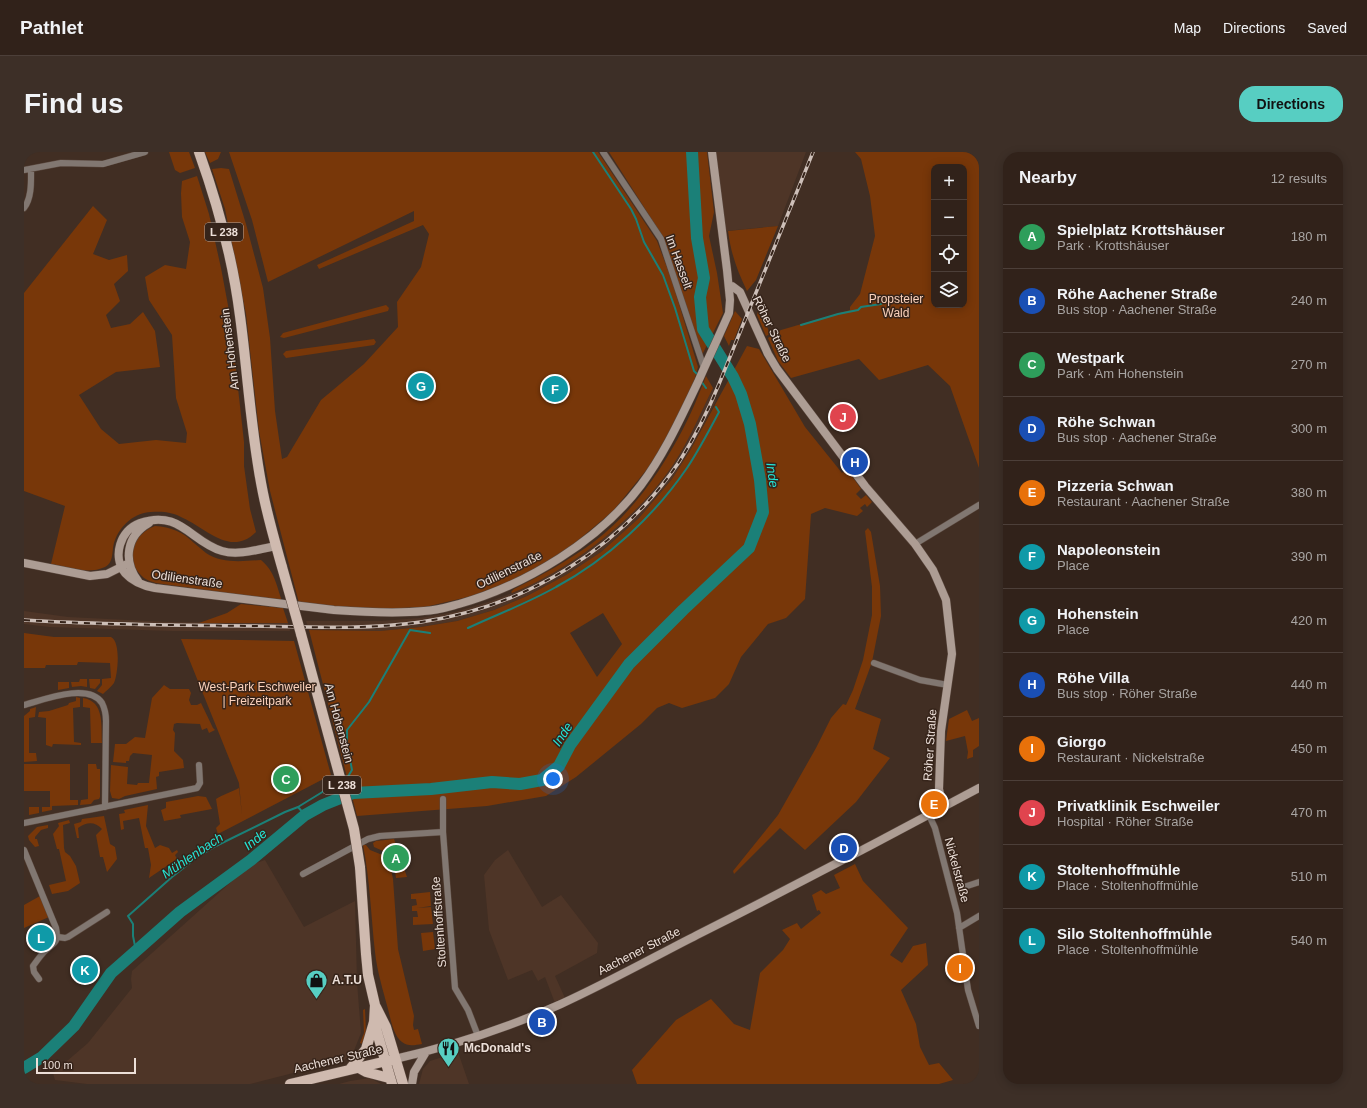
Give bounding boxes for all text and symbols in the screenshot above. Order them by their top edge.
text: Pathlet [20,17,83,38]
text: Map [1174,20,1201,36]
text: Directions [1223,20,1285,36]
text: Saved [1307,20,1347,36]
button: Directions [1239,86,1343,122]
text: Find us [24,88,124,119]
map controls [931,164,967,308]
button: + [931,164,967,200]
text: Nearby [1019,168,1077,187]
text: 12 results [1271,171,1327,186]
button: − [931,200,967,236]
text: Spielplatz Krottshäuser [1057,221,1225,238]
road number: L 238 [205,223,243,241]
text: A [1027,229,1037,244]
text: 180 m [1291,229,1327,244]
street label: Im Hasselt [663,233,695,292]
button: locate [931,236,967,272]
text: Park · Krottshäuser [1057,238,1169,253]
button: layers [931,272,967,308]
text: Röhe Aachener Straße [1057,285,1217,302]
park label: Propsteier Wald [869,292,923,320]
text: B [1027,293,1037,308]
text: 240 m [1291,293,1327,308]
street label: Röher Straße [750,294,794,365]
text: Bus stop · Aachener Straße [1057,302,1217,317]
street label: Am Hohenstein [218,307,242,391]
text: Westpark [1057,349,1124,366]
text: C [1027,357,1037,372]
text: 270 m [1291,357,1327,372]
text: Park · Am Hohenstein [1057,366,1183,381]
pin: G [408,371,434,401]
pin: F [542,374,568,404]
pin: J [830,402,856,432]
text: Röhe Schwan [1057,413,1155,430]
text: D [1027,421,1037,436]
text: 300 m [1291,421,1327,436]
text: Bus stop · Aachener Straße [1057,430,1217,445]
pin: H [842,447,868,477]
water label: Inde [763,461,782,489]
text: Pizzeria Schwan [1057,477,1174,494]
text: E [1028,485,1036,500]
text: 380 m [1291,485,1327,500]
text: Restaurant · Aachener Straße [1057,494,1230,509]
text: Napoleonstein [1057,541,1160,558]
street label: Odilienstraße [474,548,544,592]
text: F [1028,549,1036,564]
text: 390 m [1291,549,1327,564]
text: Place [1057,558,1090,573]
street label: Odilienstraße [151,567,224,591]
text: Hohenstein [1057,605,1139,622]
text: G [1027,613,1037,628]
text: 420 m [1291,613,1327,628]
text: Place [1057,622,1090,637]
text: Röhe Villa [1057,669,1129,686]
text: H [1027,677,1037,692]
text: 440 m [1291,677,1327,692]
park label: West-Park Eschweiler | Freizeitpark [198,680,316,708]
street label: Am Hohenstein [322,682,356,764]
text: Bus stop · Röher Straße [1057,686,1197,701]
street label: Röher Straße [921,708,940,781]
water label: Inde [549,720,576,749]
text: Giorgo [1057,733,1106,750]
text: I [1030,741,1034,756]
text: 450 m [1291,741,1327,756]
text: Restaurant · Nickelstraße [1057,750,1204,765]
pin: C [273,764,299,794]
your location [543,769,563,789]
road number: L 238 [323,776,361,794]
pin: E [921,789,947,819]
text: Privatklinik Eschweiler [1057,797,1220,814]
text: J [1028,805,1036,820]
text: 470 m [1291,805,1327,820]
text: Hospital · Röher Straße [1057,814,1194,829]
water label: Inde [241,826,270,853]
water label: Mühlenbach [159,829,226,881]
pin: D [831,833,857,863]
street label: Nickelstraße [942,836,972,904]
pin: A [383,843,409,873]
text: Stoltenhoffmühle [1057,861,1180,878]
text: K [1027,869,1037,884]
text: 510 m [1291,869,1327,884]
street label: Stoltenhoffstraße [429,876,449,968]
text: Place · Stoltenhoffmühle [1057,878,1198,893]
pin: L [28,923,54,953]
street label: Aachener Straße [595,924,683,978]
text: Silo Stoltenhoffmühle [1057,925,1212,942]
text: L [1028,933,1036,948]
text: 540 m [1291,933,1327,948]
text: Place · Stoltenhoffmühle [1057,942,1198,957]
pin: I [947,953,973,983]
pin: K [72,955,98,985]
shop icon: A.T.U [303,967,329,1000]
place label: A.T.U [332,973,362,987]
pin: B [529,1007,555,1037]
restaurant icon: McDonald's [435,1035,461,1068]
place label: McDonald's [464,1041,531,1055]
street label: Aachener Straße [292,1042,384,1076]
scale bar [36,1056,136,1075]
text: 100 m [42,1059,73,1071]

